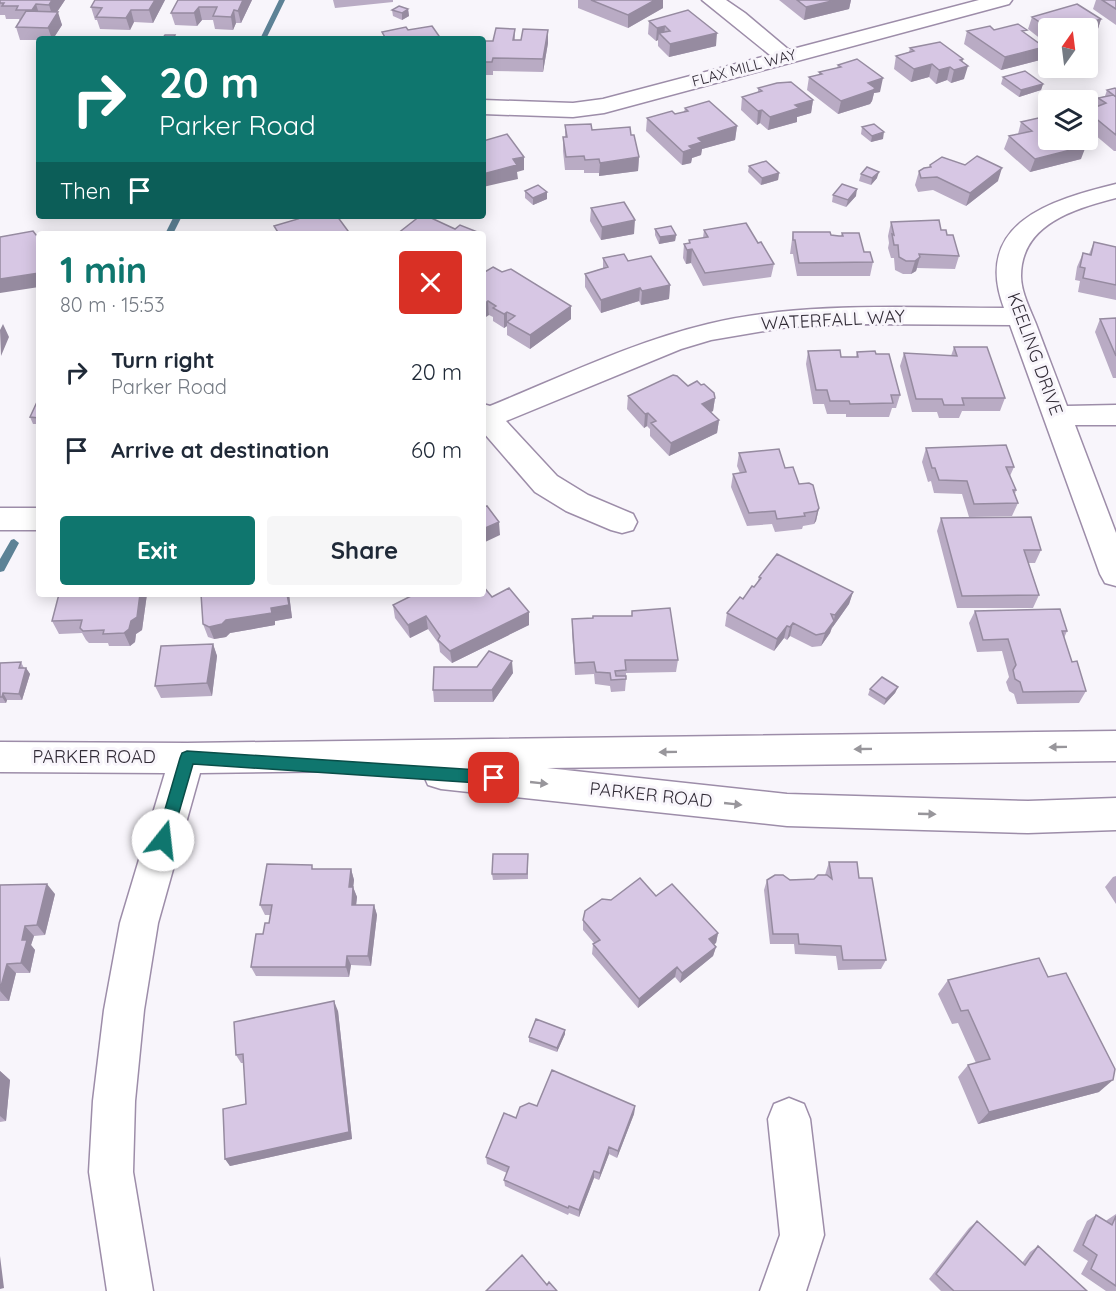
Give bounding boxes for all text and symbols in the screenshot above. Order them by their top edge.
north arrow [1038,18,1098,78]
map controls [1038,18,1098,150]
street label: FLAX MILL WAY [690,44,799,91]
text: 20 m [159,56,259,109]
icon: right [60,60,138,138]
button: layers [1038,90,1098,150]
text: Parker Road [159,108,316,142]
icon: arrive [123,174,156,207]
text: Then [60,177,111,205]
text: 1 min [60,247,147,292]
button: close [399,251,462,314]
street label: KEELING DRIVE [1003,289,1068,418]
text: 80 m · 15:53 [60,292,165,317]
street label: WATERFALL WAY [760,304,906,335]
text: Turn right [111,346,215,374]
icon: right [60,356,93,389]
text: 20 m [411,358,462,386]
text: Parker Road [111,374,227,399]
icon: arrive [60,434,93,467]
text: Arrive at destination [111,436,329,464]
text: 60 m [411,436,462,464]
button: Exit [60,516,255,585]
button: Share [267,516,462,585]
one-way arrow [1048,742,1067,752]
one-way arrow [853,744,872,754]
street label: PARKER ROAD [32,745,156,768]
one-way arrow [658,747,677,756]
pin [468,752,519,803]
icon: arrive [477,761,510,794]
street label: PARKER ROAD [589,777,714,812]
one-way arrow [529,778,548,787]
one-way arrow [723,799,742,809]
position arrow [131,808,195,872]
one-way arrow [918,810,937,819]

